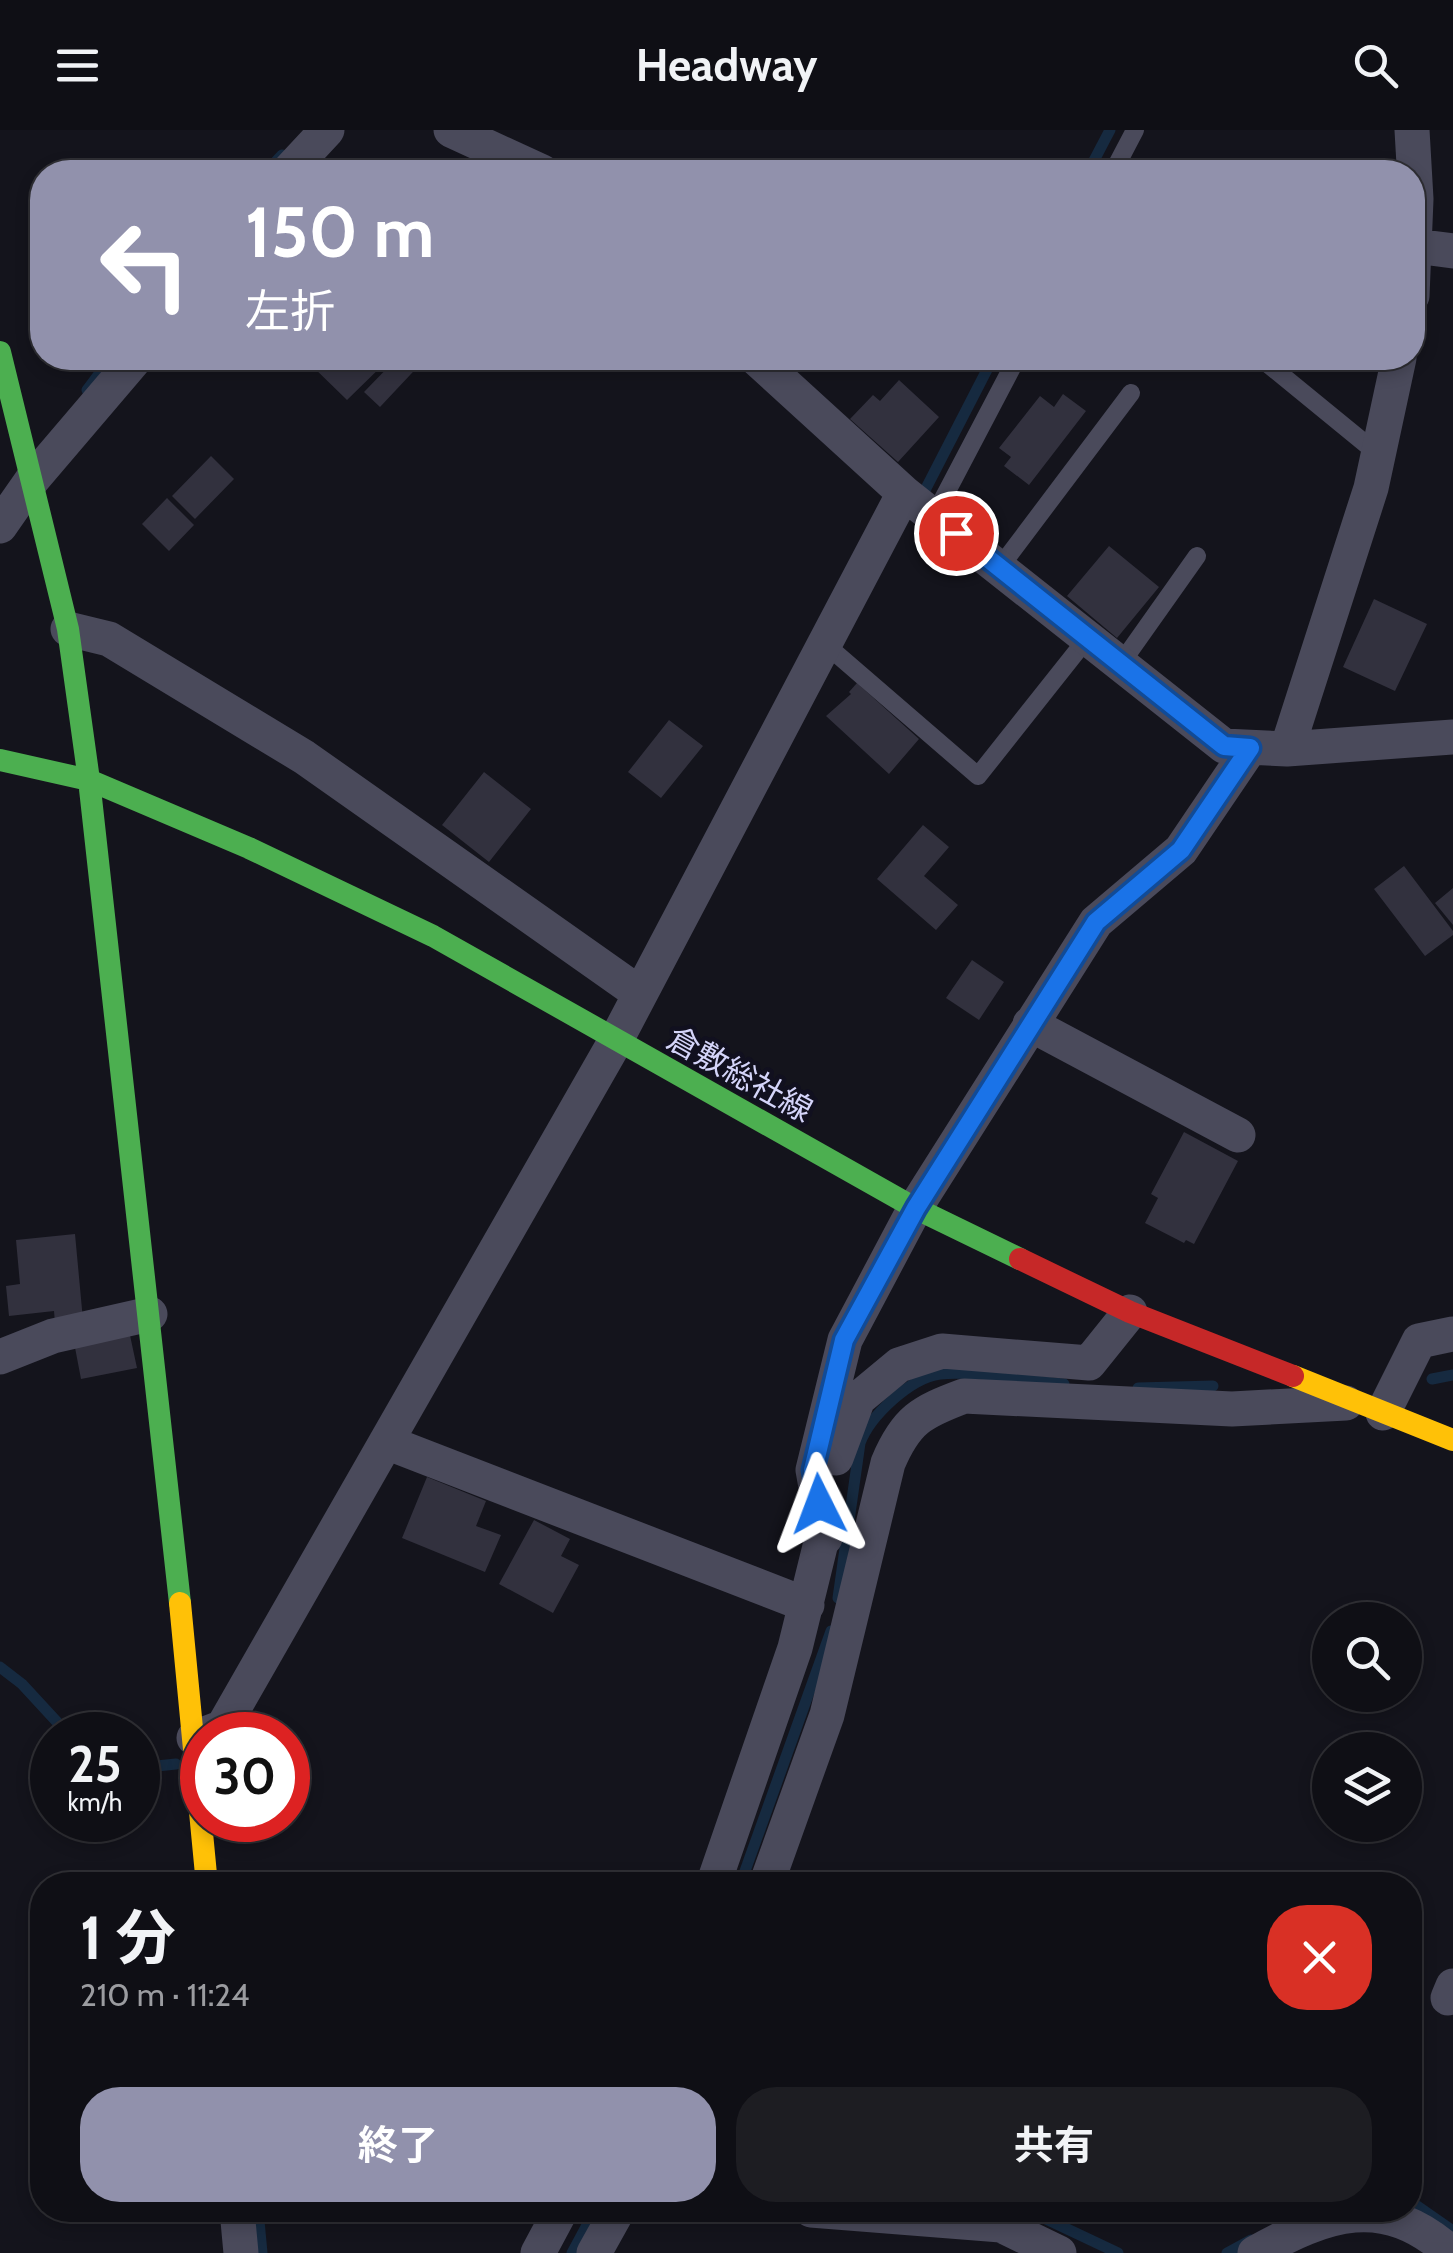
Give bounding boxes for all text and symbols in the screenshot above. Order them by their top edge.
icon: menu [50,38,105,93]
text: Headway [636,38,817,92]
icon: search [1348,38,1403,93]
text: 150 m [245,189,434,275]
icon: left [80,200,210,330]
text: 左折 [245,284,335,338]
pin [914,491,999,576]
icon: arrive [929,506,984,561]
street label: 倉敷総社線 [661,1018,819,1130]
position arrow [767,1452,871,1556]
map controls [1312,1602,1422,1842]
button: search [1312,1602,1422,1712]
speed limit sign: 30 [180,1712,310,1842]
button: layers [1312,1732,1422,1842]
text: 25 [68,1734,122,1795]
text: km/h [68,1787,122,1817]
text: 1 分 [80,1901,176,1974]
button: close [1267,1905,1372,2010]
text: 210 m · 11:24 [80,1975,250,2014]
button: 終了 [80,2087,716,2202]
button: 共有 [736,2087,1372,2202]

